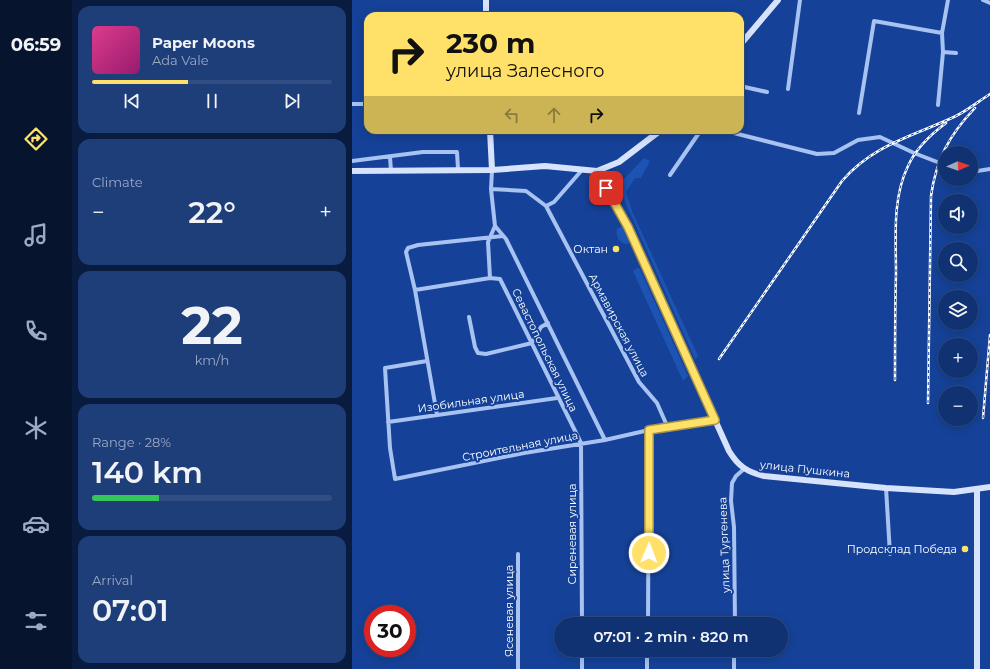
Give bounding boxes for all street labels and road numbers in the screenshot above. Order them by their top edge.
street label: Армавирская улица [586,271,652,379]
street label: Севастопольская улица [509,286,581,414]
street label: Изобильная улица [417,387,525,415]
street label: Строительная улица [461,428,579,464]
street label: улица Пушкина [758,457,851,481]
street label: Сиреневая улица [565,483,579,585]
street label: улица Тургенева [715,497,733,594]
street label: Ясеневая улица [502,565,516,657]

